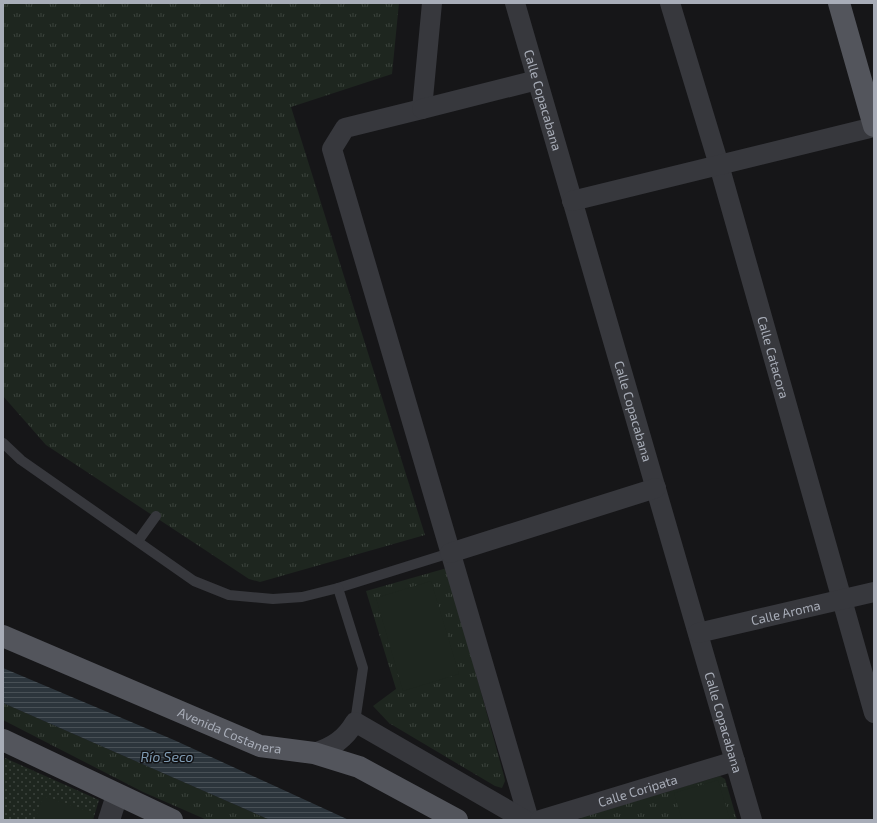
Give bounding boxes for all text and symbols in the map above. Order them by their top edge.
street label: Calle Copacabana [521,48,565,152]
street label: Calle Catacora [754,314,793,400]
street label: Calle Copacabana [611,359,656,464]
street label: Calle Aroma [749,597,822,628]
street label: Calle Copacabana [701,670,746,775]
street label: Avenida Costanera [175,704,282,757]
water label: Río Seco [140,748,194,765]
street label: Calle Coripata [596,771,679,810]

